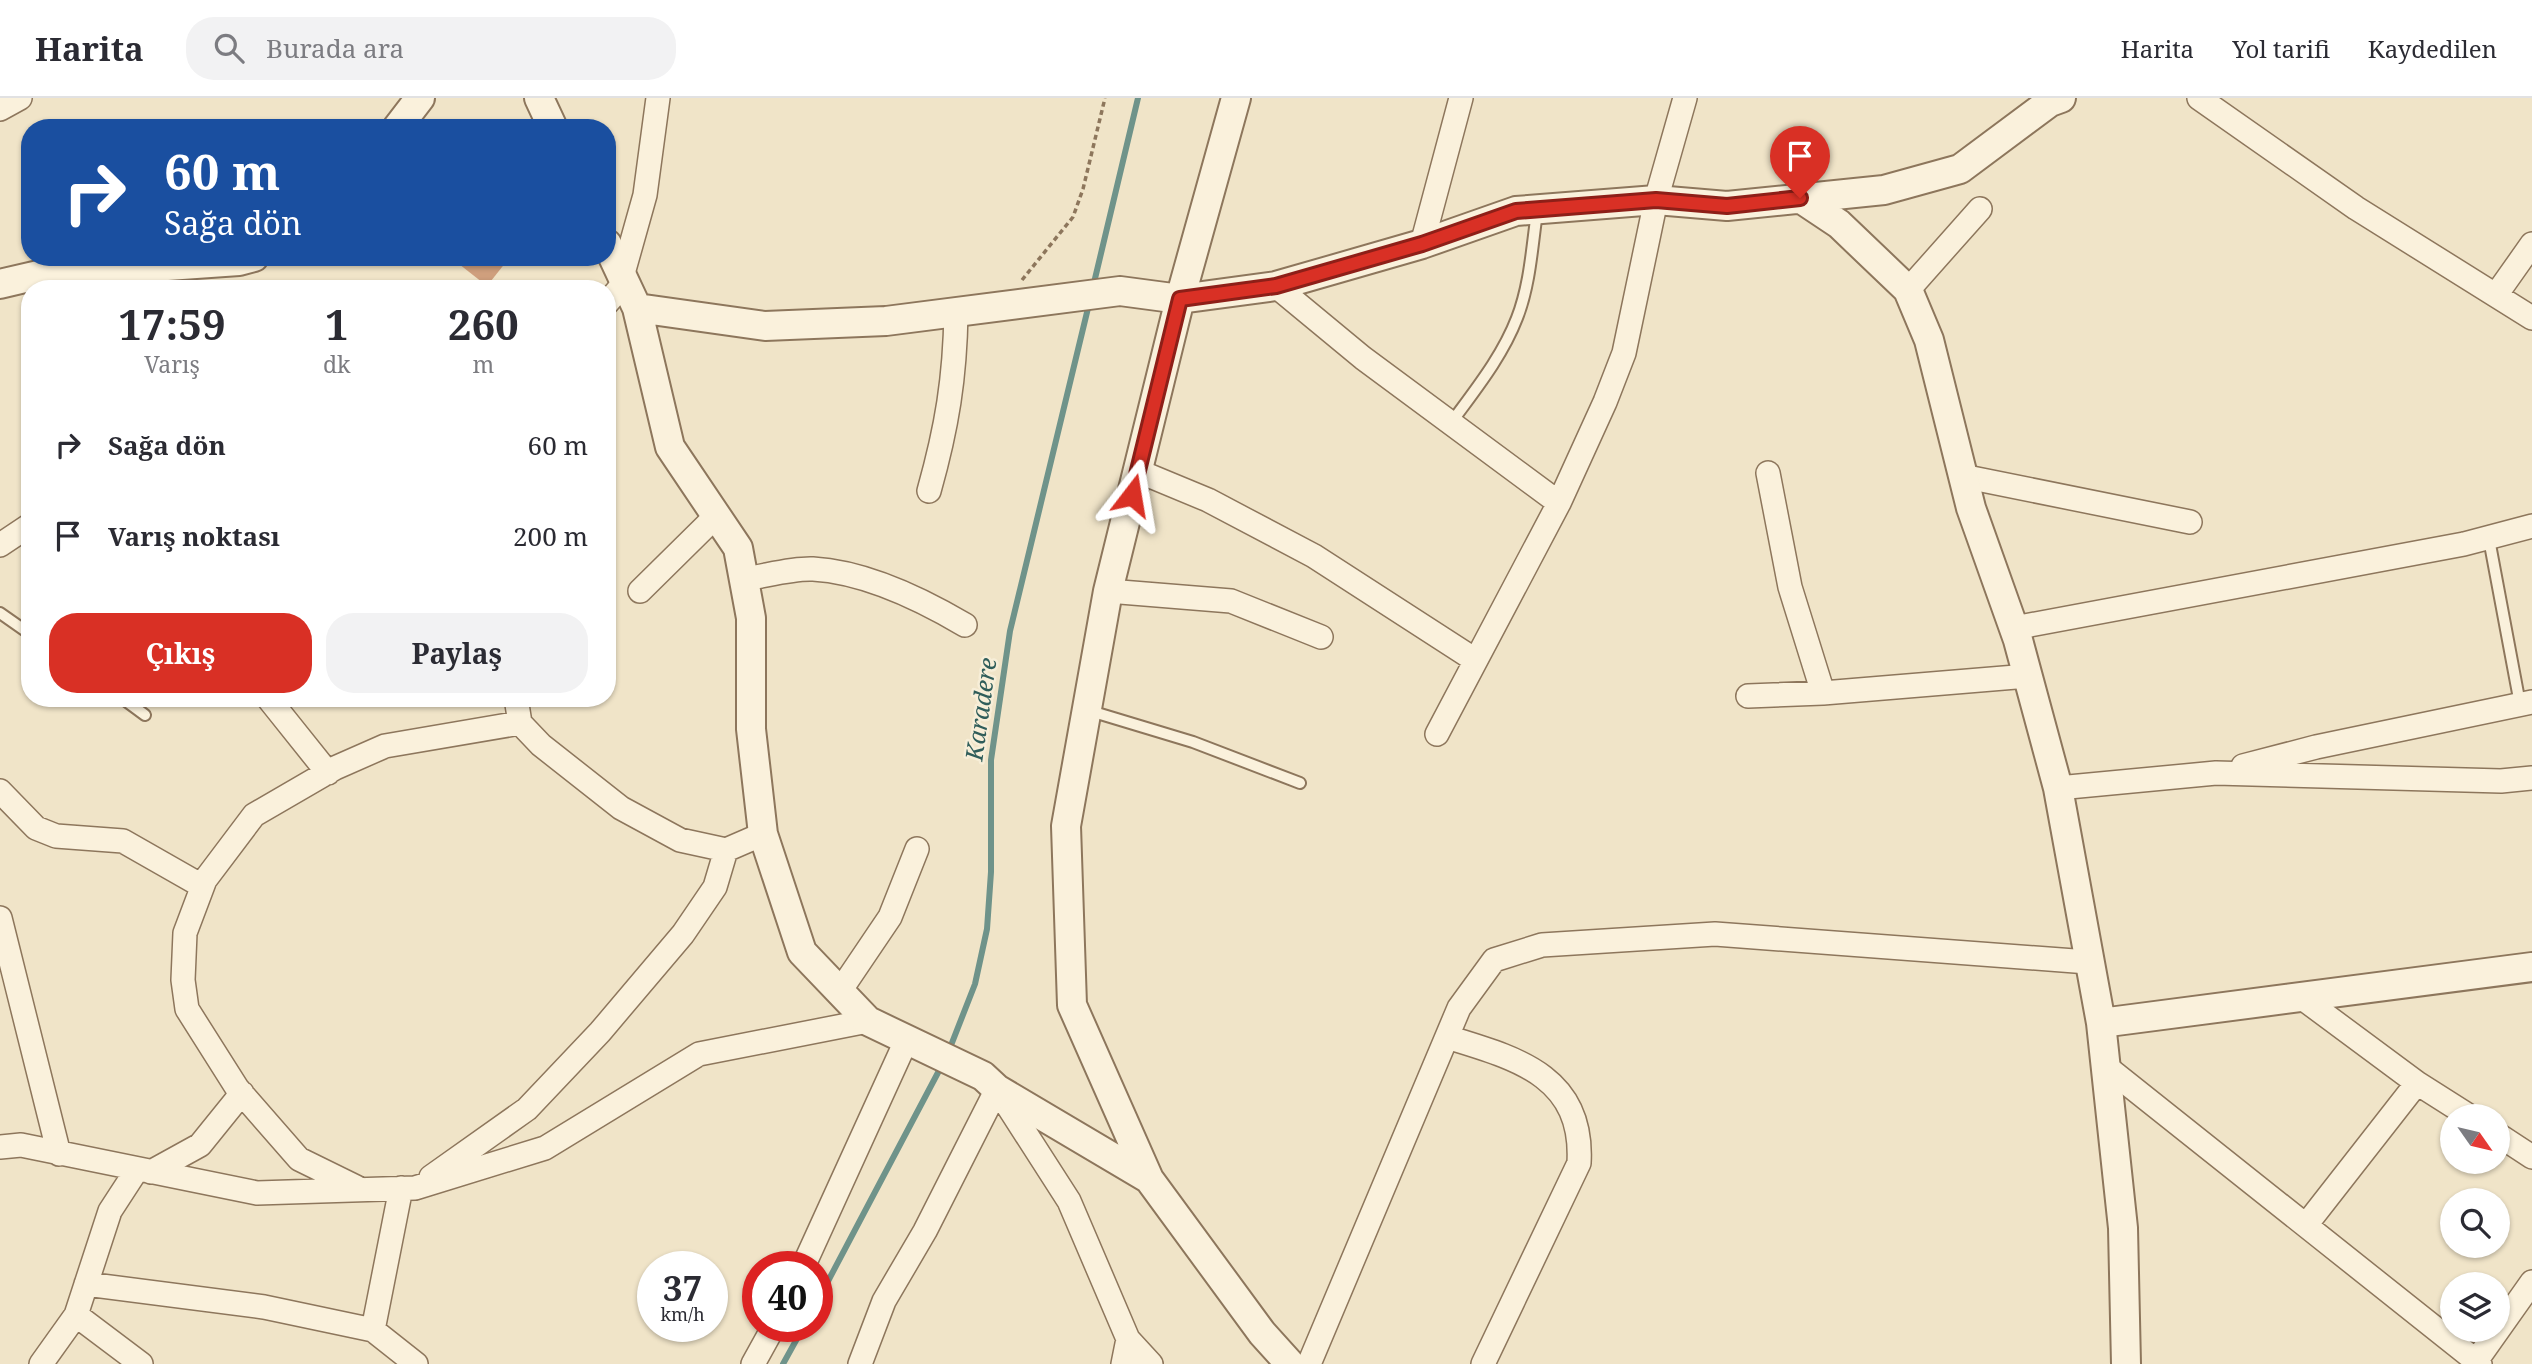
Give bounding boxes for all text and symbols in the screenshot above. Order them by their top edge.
search box [186,17,676,80]
text: Harita [35,26,144,71]
icon: search [210,29,248,67]
text: Burada ara [266,30,404,66]
text: Harita [2121,32,2194,65]
text: Yol tarifi [2232,32,2330,65]
text: Kaydedilen [2368,32,2497,65]
pin [1770,126,1830,198]
icon: arrive [1781,137,1819,175]
text: 60 m [164,138,280,204]
icon: right [49,147,140,238]
text: Sağa dön [164,201,302,244]
text: 17:59 [118,295,226,352]
text: 1 [325,295,349,352]
text: 260 [448,295,519,352]
text: Varış [144,348,200,380]
text: dk [323,348,351,380]
text: m [472,348,494,380]
icon: right [49,426,87,464]
text: Sağa dön [108,427,226,463]
text: 60 m [528,427,588,463]
position arrow [1095,458,1169,532]
icon: arrive [49,517,87,555]
text: Varış noktası [108,518,280,554]
text: 200 m [513,518,588,554]
button: Çıkış [49,613,312,693]
button: Paylaş [326,613,588,693]
water label: Karadere [956,655,1004,764]
north arrow [2440,1104,2510,1174]
map controls [2440,1104,2510,1342]
button: search [2440,1188,2510,1258]
speed limit sign: 40 [742,1251,833,1342]
text: 37 [663,1264,702,1311]
button: layers [2440,1272,2510,1342]
text: km/h [660,1302,705,1326]

